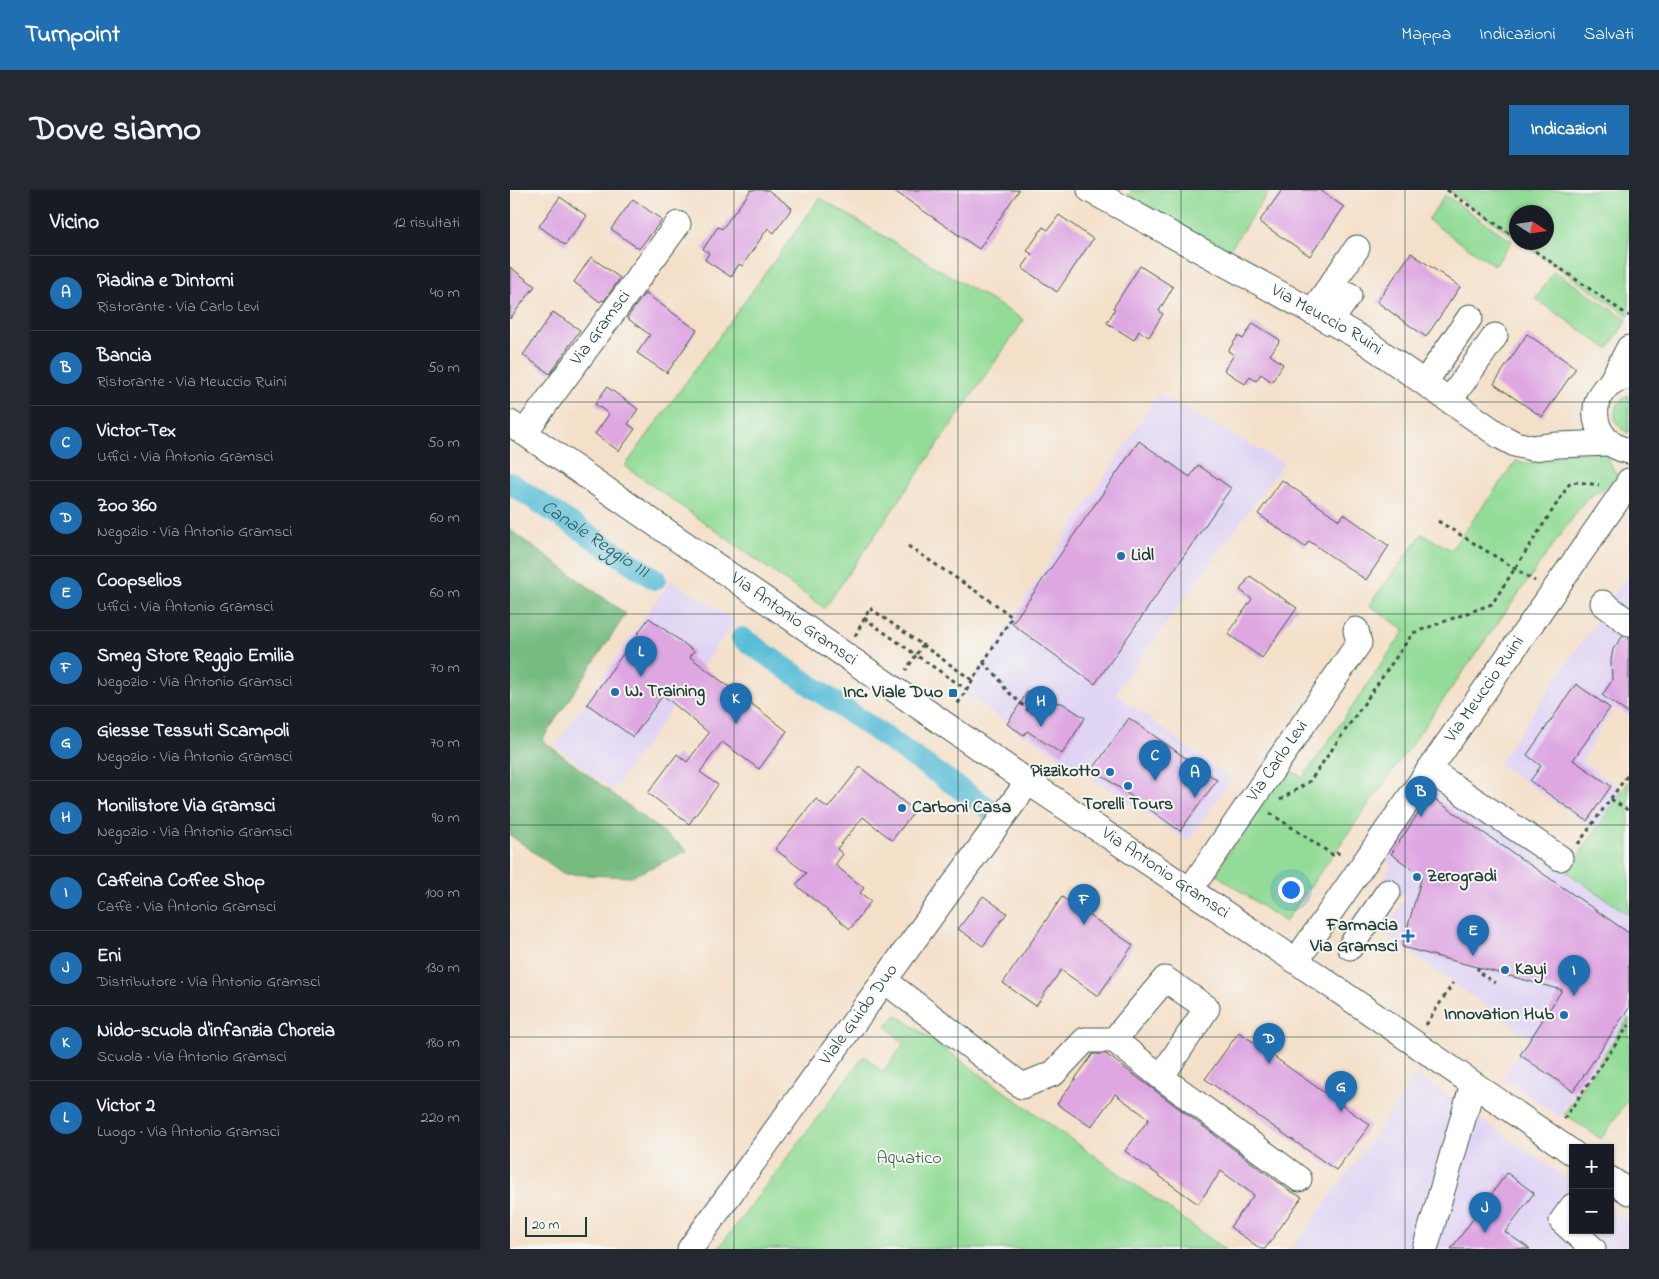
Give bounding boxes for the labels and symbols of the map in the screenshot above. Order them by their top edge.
north arrow [1509,205,1554,250]
street label: Via Meuccio Ruini [1265,278,1388,363]
street label: Via Gramsci [564,285,638,372]
water label: Canale Reggio III [536,494,655,585]
place label: Lidl [1131,543,1154,569]
marker: Lidl [1115,550,1127,562]
street label: Via Antonio Gramsci [724,566,862,673]
street label: Via Meuccio Ruini [1438,631,1532,749]
pin: L [625,636,657,677]
place label: W. Training [625,679,705,706]
place label: Inc. Viale Duo [843,680,943,706]
pin: K [720,683,752,724]
marker: W. Training [609,686,621,698]
pin: H [1025,686,1057,727]
marker: Inc. Viale Duo [947,687,959,699]
street label: Via Carlo Levi [1240,715,1315,808]
pin: C [1139,740,1171,781]
pin: A [1179,757,1211,798]
place label: Pizzikotto [1030,759,1100,785]
marker: Pizzikotto [1104,766,1116,778]
pin: B [1405,776,1437,817]
marker: Torelli Tours [1122,780,1134,792]
place label: Torelli Tours [1083,792,1173,818]
place label: Carboni Casa [912,795,1011,821]
marker: Carboni Casa [896,802,908,814]
street label: Via Antonio Gramsci [1095,821,1234,926]
place label: Zerogradi [1427,864,1497,891]
marker: Zerogradi [1411,871,1423,883]
your location [1278,877,1304,903]
pin: F [1068,884,1100,925]
place label: Farmacia Via Gramsci [1309,913,1398,960]
pin: E [1457,915,1489,956]
marker: Farmacia Via Gramsci [1402,930,1414,942]
pin: I [1558,955,1590,996]
place label: Kayi [1515,957,1547,984]
street label: Viale Guido Duo [813,959,905,1072]
marker: Kayi [1499,964,1511,976]
place label: Innovation Hub [1444,1002,1554,1028]
marker: Innovation Hub [1558,1009,1570,1021]
pin: D [1253,1023,1285,1064]
pin: G [1325,1071,1357,1112]
park label: Aquatico [876,1146,942,1172]
pin: J [1469,1192,1501,1233]
scale bar [525,1214,588,1237]

